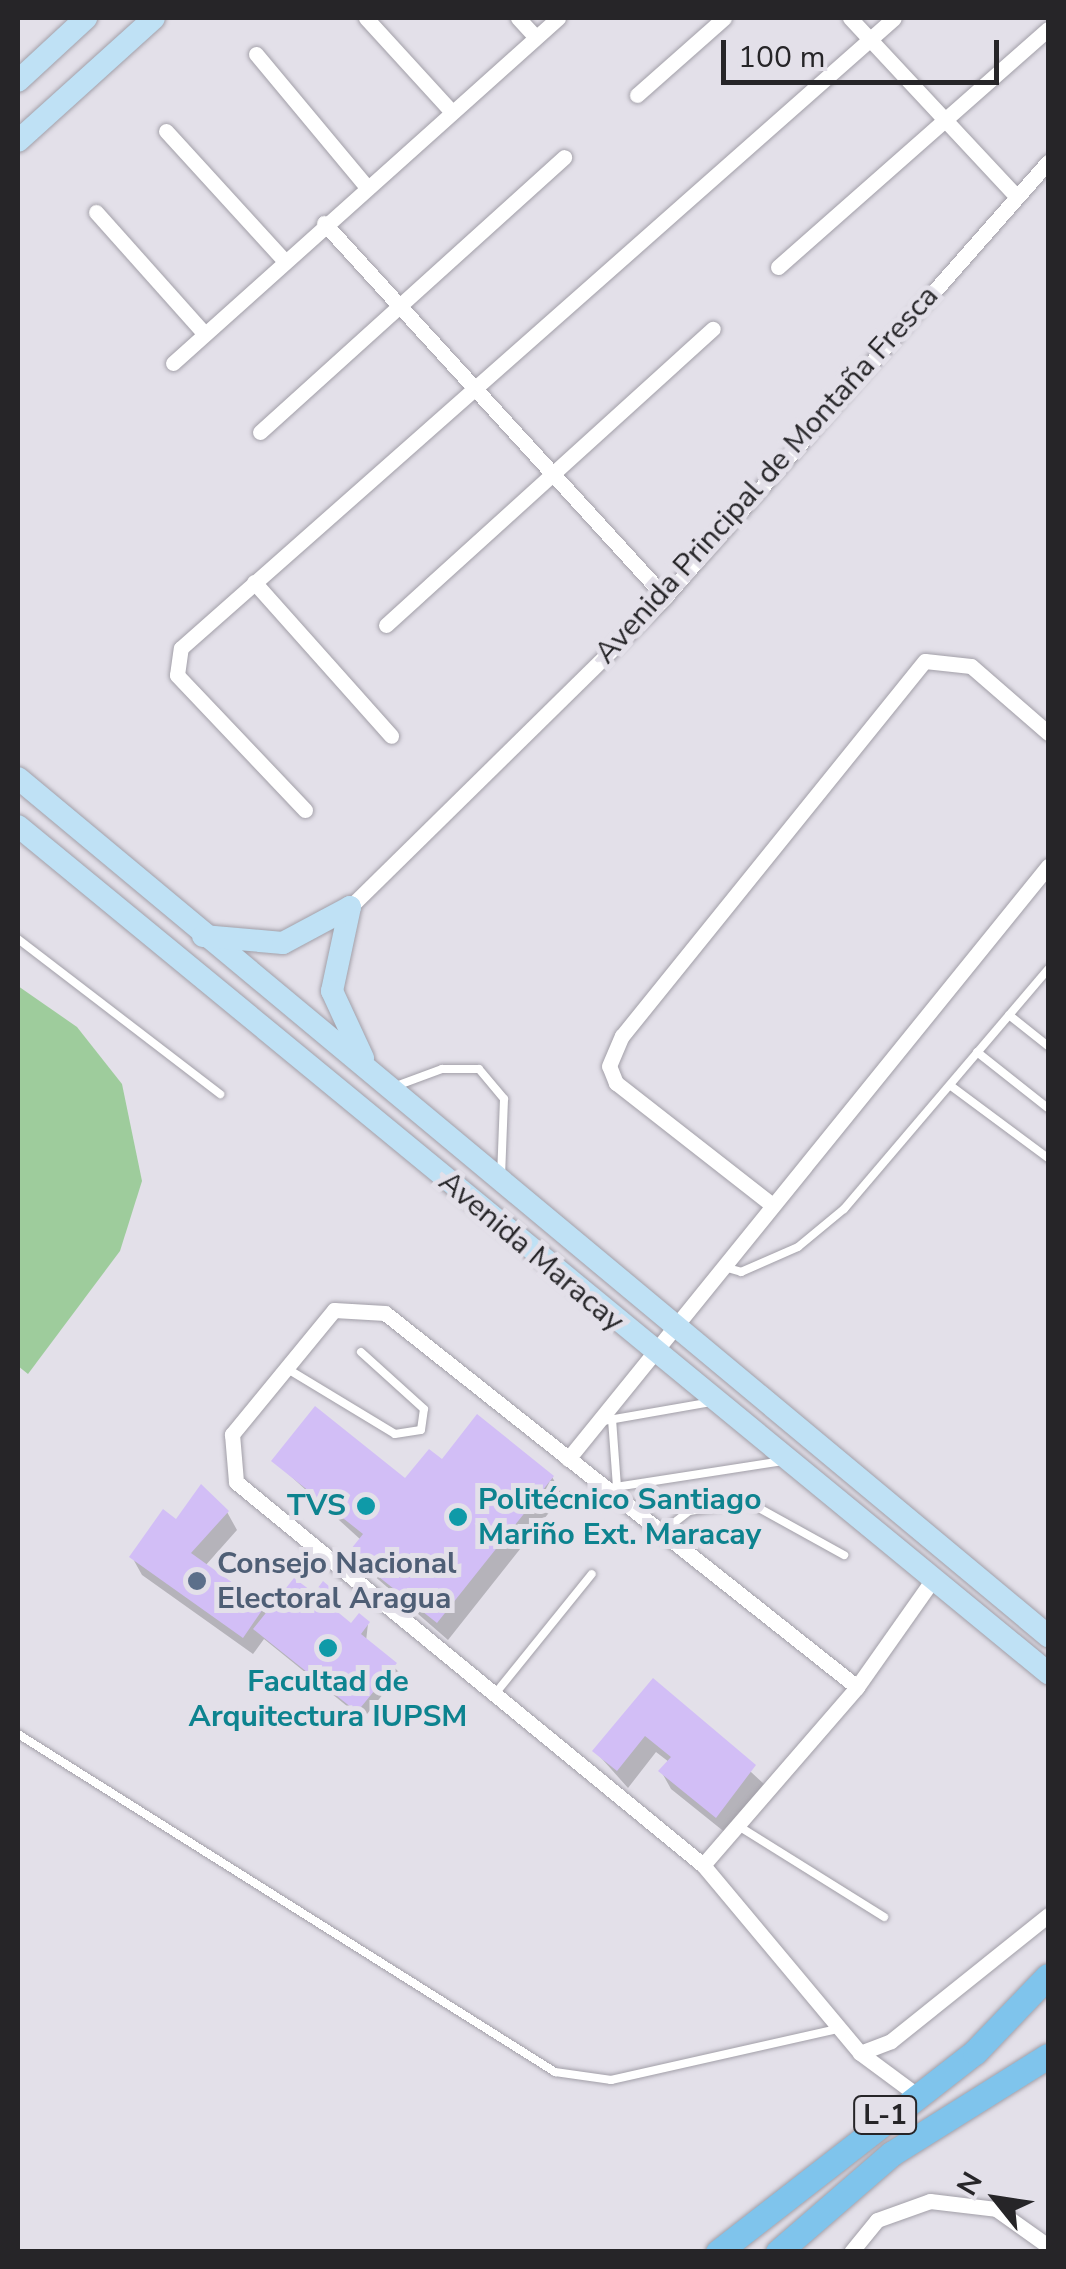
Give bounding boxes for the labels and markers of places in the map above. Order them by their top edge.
place label: Politécnico Santiago Mariño Ext. Maracay [478,1482,761,1552]
place label: TVS [287,1488,346,1524]
marker: TVS [355,1495,377,1517]
marker: Politécnico Santiago Mariño Ext. Maracay [447,1506,469,1528]
place label: Consejo Nacional Electoral Aragua [217,1546,457,1616]
marker: Consejo Nacional Electoral Aragua [186,1570,208,1592]
marker: Facultad de Arquitectura IUPSM [317,1637,339,1659]
place label: Facultad de Arquitectura IUPSM [189,1664,467,1734]

